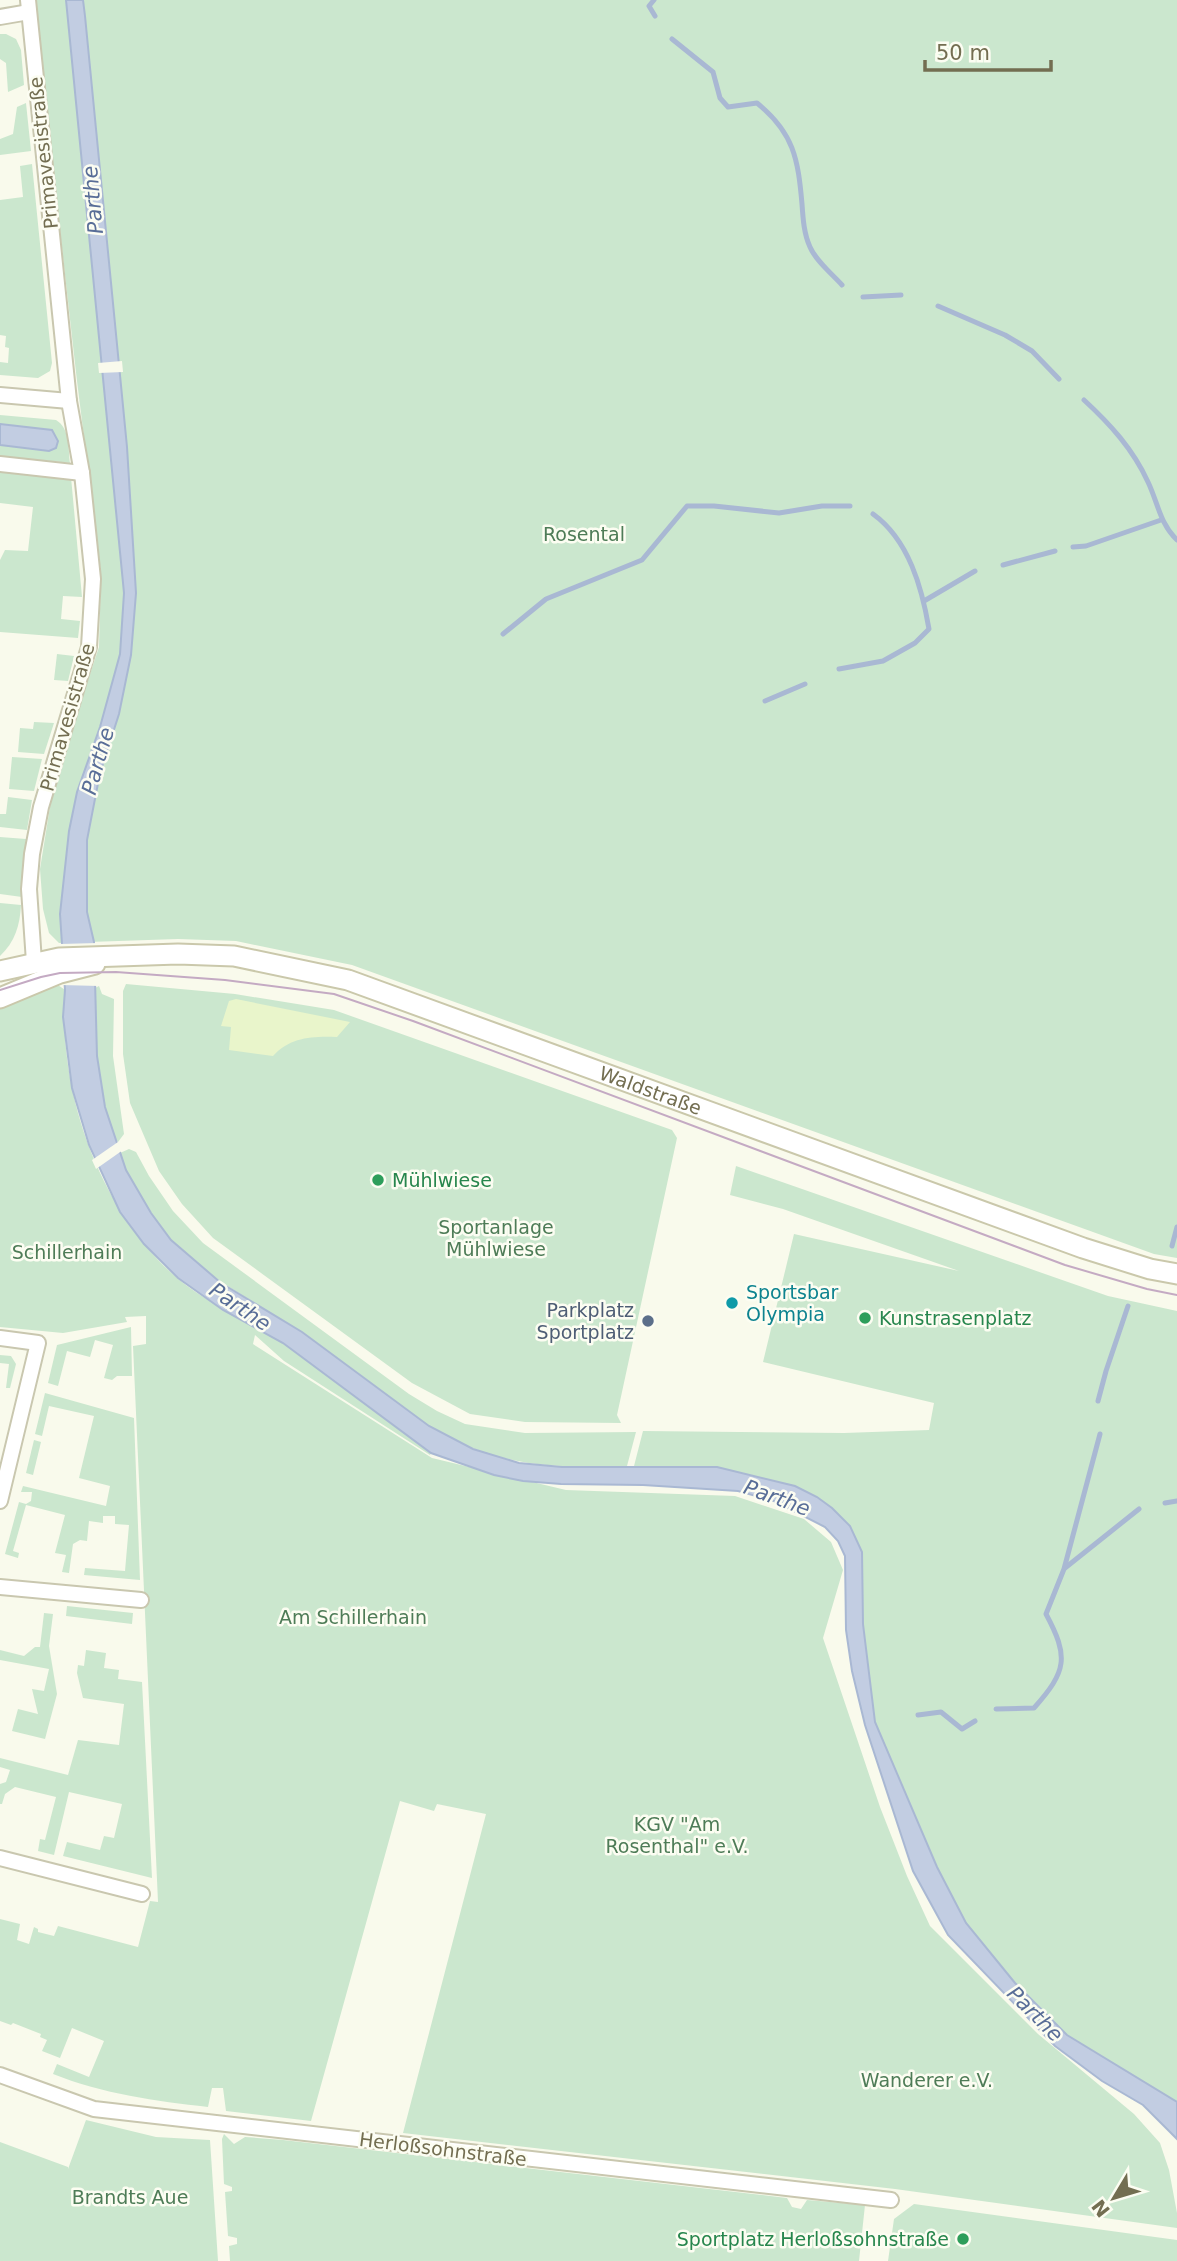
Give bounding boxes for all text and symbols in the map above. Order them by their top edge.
scale bar [925,28,1051,72]
text: 50 m [936,41,990,65]
street label: Primavesistraße [24,76,62,230]
water label: Parthe [78,165,108,235]
park label: Rosental [543,523,625,545]
street label: Primavesistraße [35,640,99,794]
water label: Parthe [77,725,119,797]
street label: Waldstraße [596,1062,705,1119]
place label: Mühlwiese [392,1169,492,1191]
marker: Mühlwiese [370,1172,386,1188]
park label: Sportanlage Mühlwiese [438,1216,554,1260]
park label: Schillerhain [12,1241,122,1263]
water label: Parthe [205,1278,275,1336]
place label: Sportsbar Olympia [746,1281,839,1325]
marker: Sportsbar Olympia [724,1295,740,1311]
place label: Parkplatz Sportplatz [537,1299,634,1343]
place label: Kunstrasenplatz [879,1307,1031,1329]
marker: Kunstrasenplatz [857,1310,873,1326]
marker: Parkplatz Sportplatz [640,1313,656,1329]
water label: Parthe [741,1475,813,1521]
park label: Am Schillerhain [279,1606,427,1628]
park label: KGV "Am Rosenthal" e.V. [605,1813,749,1857]
water label: Parthe [1002,1981,1068,2047]
park label: Wanderer e.V. [861,2069,993,2091]
street label: Herloßsohnstraße [358,2128,528,2170]
north arrow [1079,2163,1149,2233]
park label: Brandts Aue [72,2186,188,2208]
text: N [1087,2195,1114,2222]
place label: Sportplatz Herloßsohnstraße [677,2228,949,2250]
marker: Sportplatz Herloßsohnstraße [955,2231,971,2247]

